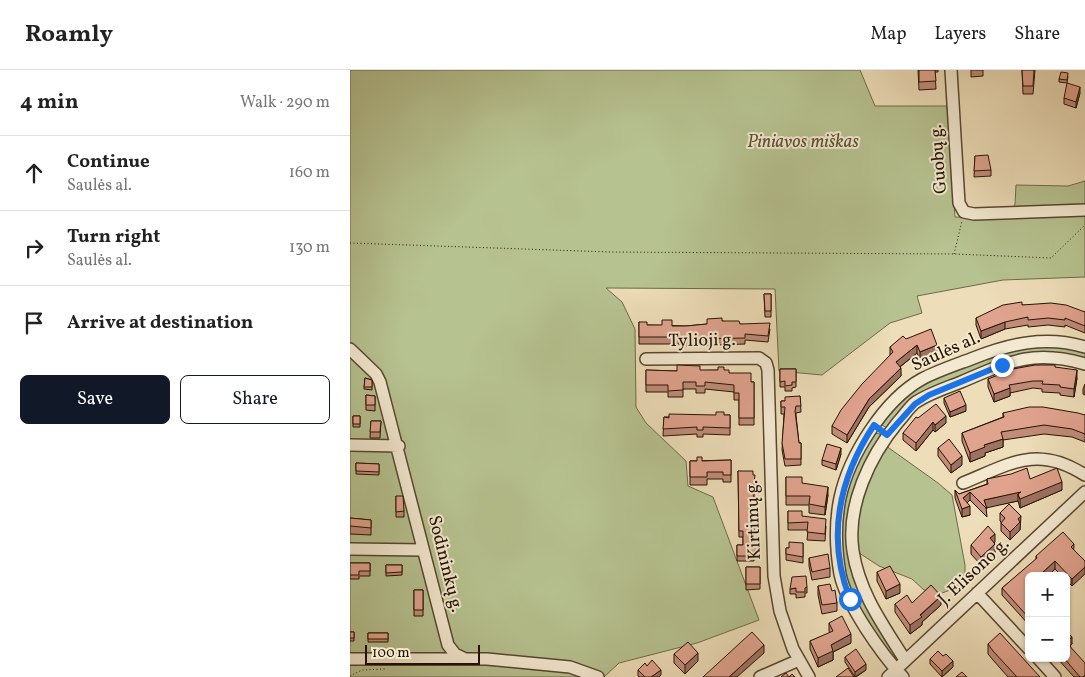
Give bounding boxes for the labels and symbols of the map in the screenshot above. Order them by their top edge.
street label: Guobų g. [924,123,954,195]
park label: Piniavos miškas [747,130,859,155]
street label: Saulės al. [908,326,984,378]
street label: Tylioji g. [668,328,736,354]
route end [991,354,1014,377]
street label: Kirtimų g. [740,480,768,560]
street label: Sodininkų g. [421,513,469,615]
street label: J. Elisono g. [933,532,1015,612]
route start [839,588,862,611]
scale bar [365,642,480,665]

